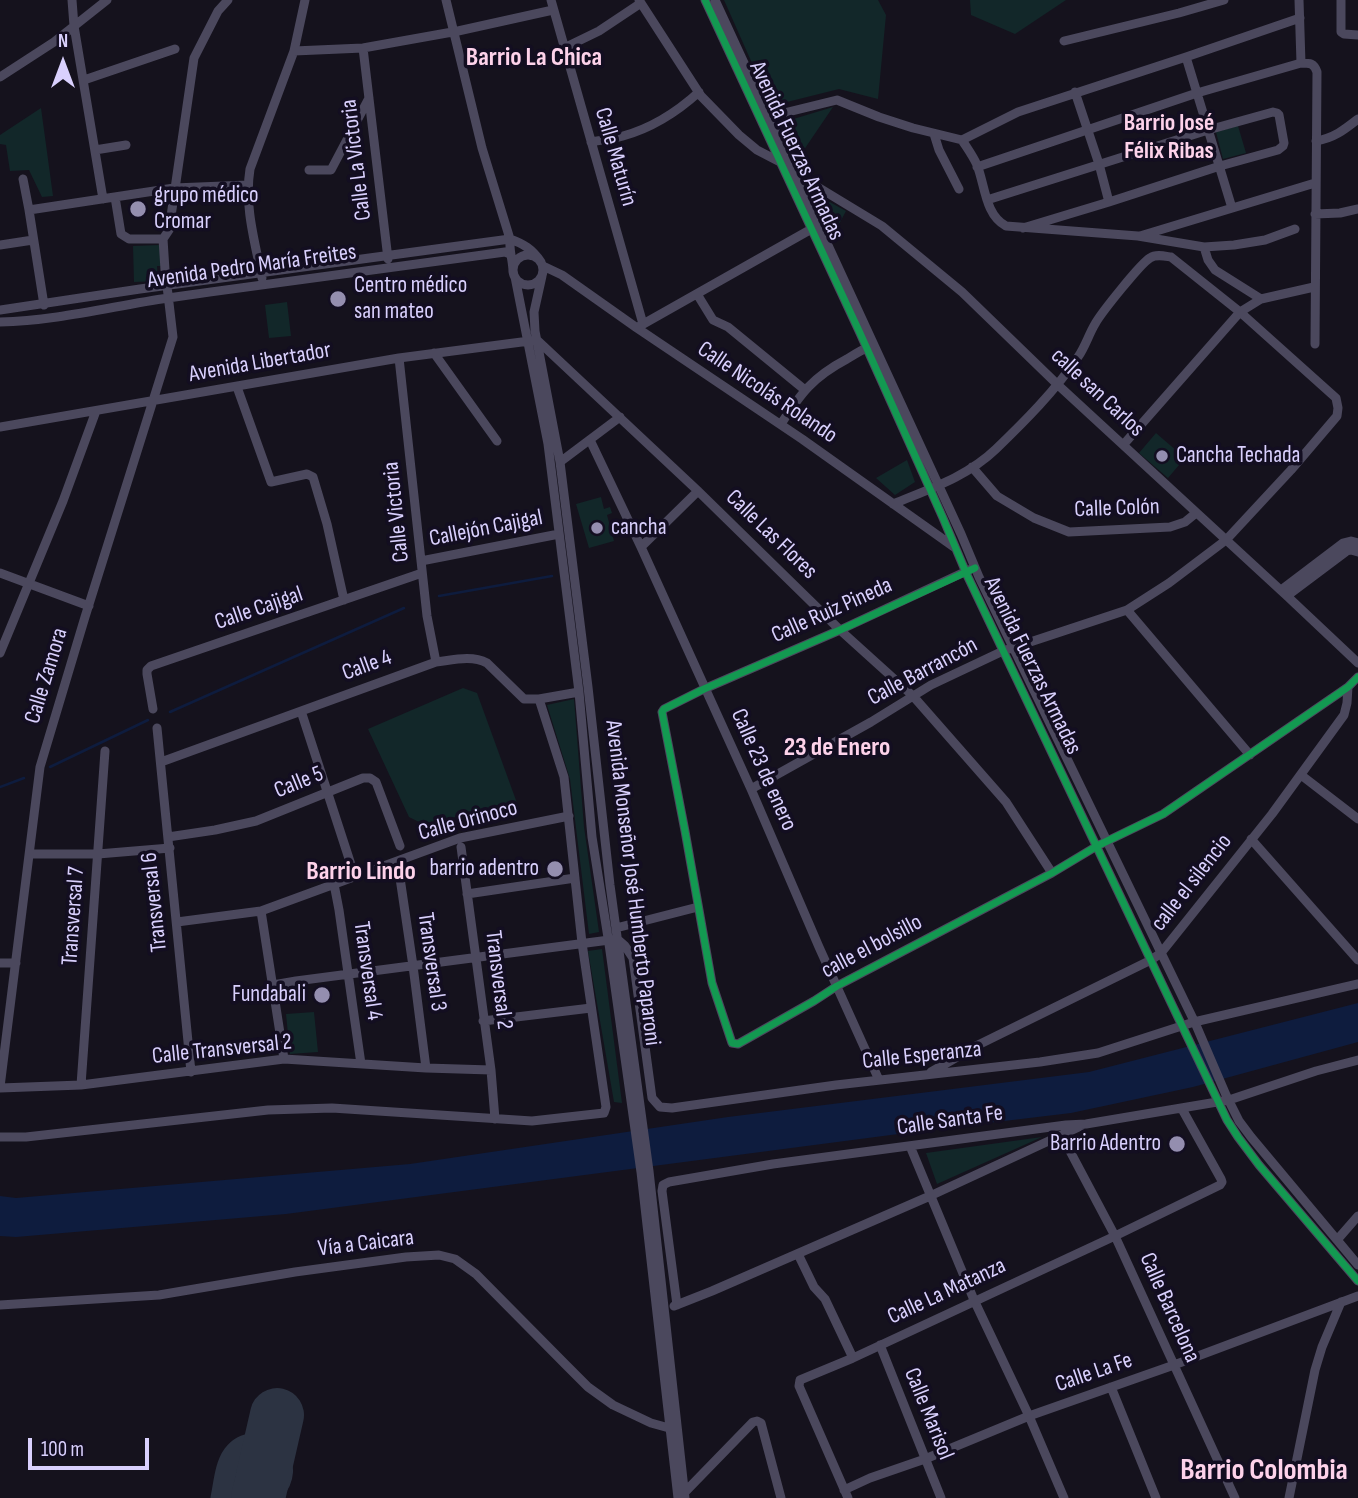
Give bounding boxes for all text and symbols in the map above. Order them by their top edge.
north arrow [28,28,98,98]
text: N [58,30,68,53]
district label: Barrio La Chica [466,42,602,74]
street label: Avenida Fuerzas Armadas [742,57,850,245]
street label: Calle La Victoria [336,98,378,222]
street label: Calle Maturín [588,105,642,209]
district label: Barrio José Félix Ribas [1124,110,1214,166]
place label: grupo médico Cromar [154,182,259,236]
marker: grupo médico Cromar [128,199,148,219]
street label: Avenida Pedro María Freites [146,239,358,295]
place label: Centro médico san mateo [354,272,467,326]
marker: Centro médico san mateo [328,289,348,309]
street label: Calle Nicolás Rolando [692,336,842,450]
street label: Avenida Libertador [187,337,333,389]
street label: calle san Carlos [1044,343,1150,443]
place label: Cancha Techada [1176,442,1300,470]
marker: Cancha Techada [1154,448,1170,464]
street label: Calle Victoria [378,460,416,564]
street label: Calle Las Flores [719,485,823,585]
street label: Calle Colón [1074,494,1160,524]
street label: Callejón Cajigal [427,505,545,553]
place label: cancha [611,514,666,542]
marker: cancha [589,520,605,536]
street label: Calle Ruiz Pineda [767,572,897,650]
street label: Avenida Fuerzas Armadas [977,573,1087,759]
street label: Calle Cajigal [211,581,307,637]
street label: Calle Zamora [19,625,75,727]
street label: Calle Barrancón [863,632,983,712]
street label: Calle 4 [338,644,396,688]
street label: Calle 23 de enero [724,705,802,835]
street label: Avenida Monseñor José Humberto Paparoni [598,719,666,1047]
district label: 23 de Enero [784,732,890,764]
street label: Calle 5 [271,761,327,805]
street label: Calle Orinoco [415,795,521,847]
street label: calle el silencio [1146,829,1238,937]
street label: Transversal 6 [136,851,174,953]
place label: barrio adentro [429,855,539,883]
district label: Barrio Lindo [306,856,416,888]
marker: barrio adentro [545,859,565,879]
street label: Transversal 7 [57,866,91,966]
street label: calle el bolsillo [817,909,927,985]
street label: Transversal 3 [410,911,452,1013]
street label: Transversal 4 [346,920,388,1022]
street label: Transversal 2 [478,929,518,1031]
place label: Fundabali [232,981,306,1009]
marker: Fundabali [312,985,332,1005]
street label: Calle Transversal 2 [151,1029,293,1071]
street label: Calle Esperanza [861,1036,983,1076]
street label: Calle Santa Fe [895,1100,1005,1142]
place label: Barrio Adentro [1050,1130,1161,1158]
marker: Barrio Adentro [1167,1134,1187,1154]
street label: Vía a Caicara [316,1224,416,1264]
street label: Calle Barcelona [1133,1249,1205,1367]
street label: Calle La Matanza [883,1253,1011,1331]
street label: Calle La Fe [1052,1347,1136,1399]
street label: Calle Marisol [897,1364,959,1464]
scale bar [32,1424,152,1468]
text: 100 m [41,1437,84,1462]
district label: Barrio Colombia [1180,1453,1348,1489]

